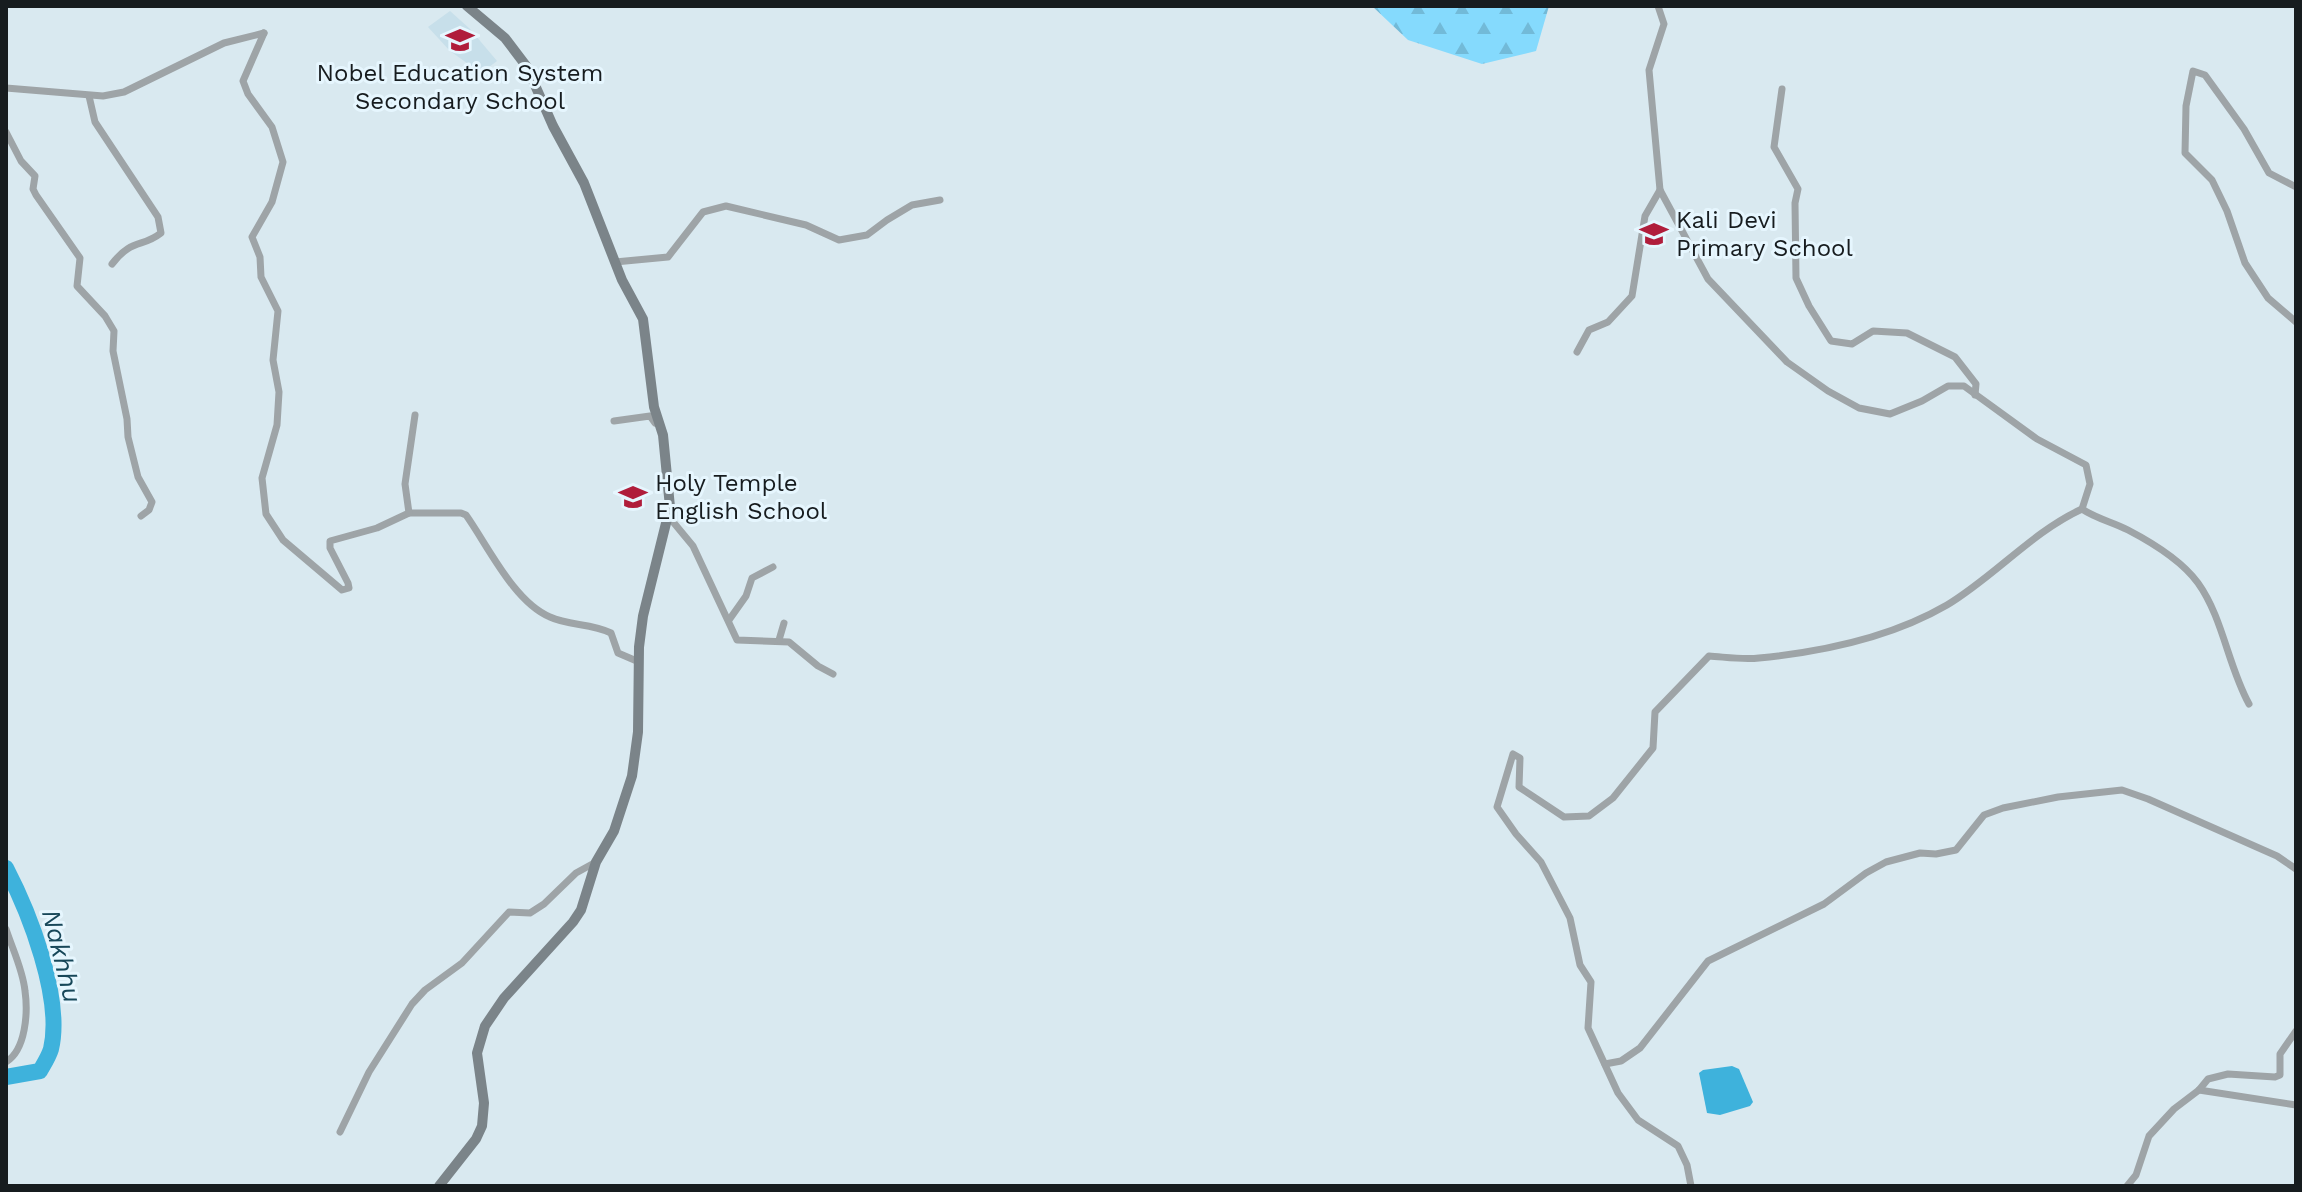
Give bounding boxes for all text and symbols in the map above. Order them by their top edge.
school or university icon: Nobel Education System Secondary School [445,25,475,55]
place label: Nobel Education System Secondary School [317,59,603,115]
place label: Kali Devi Primary School [1676,206,1854,262]
school or university icon: Kali Devi Primary School [1639,219,1669,249]
place label: Holy Temple English School [655,469,828,525]
school or university icon: Holy Temple English School [618,482,648,512]
water label: Nakhhu [36,906,88,1006]

